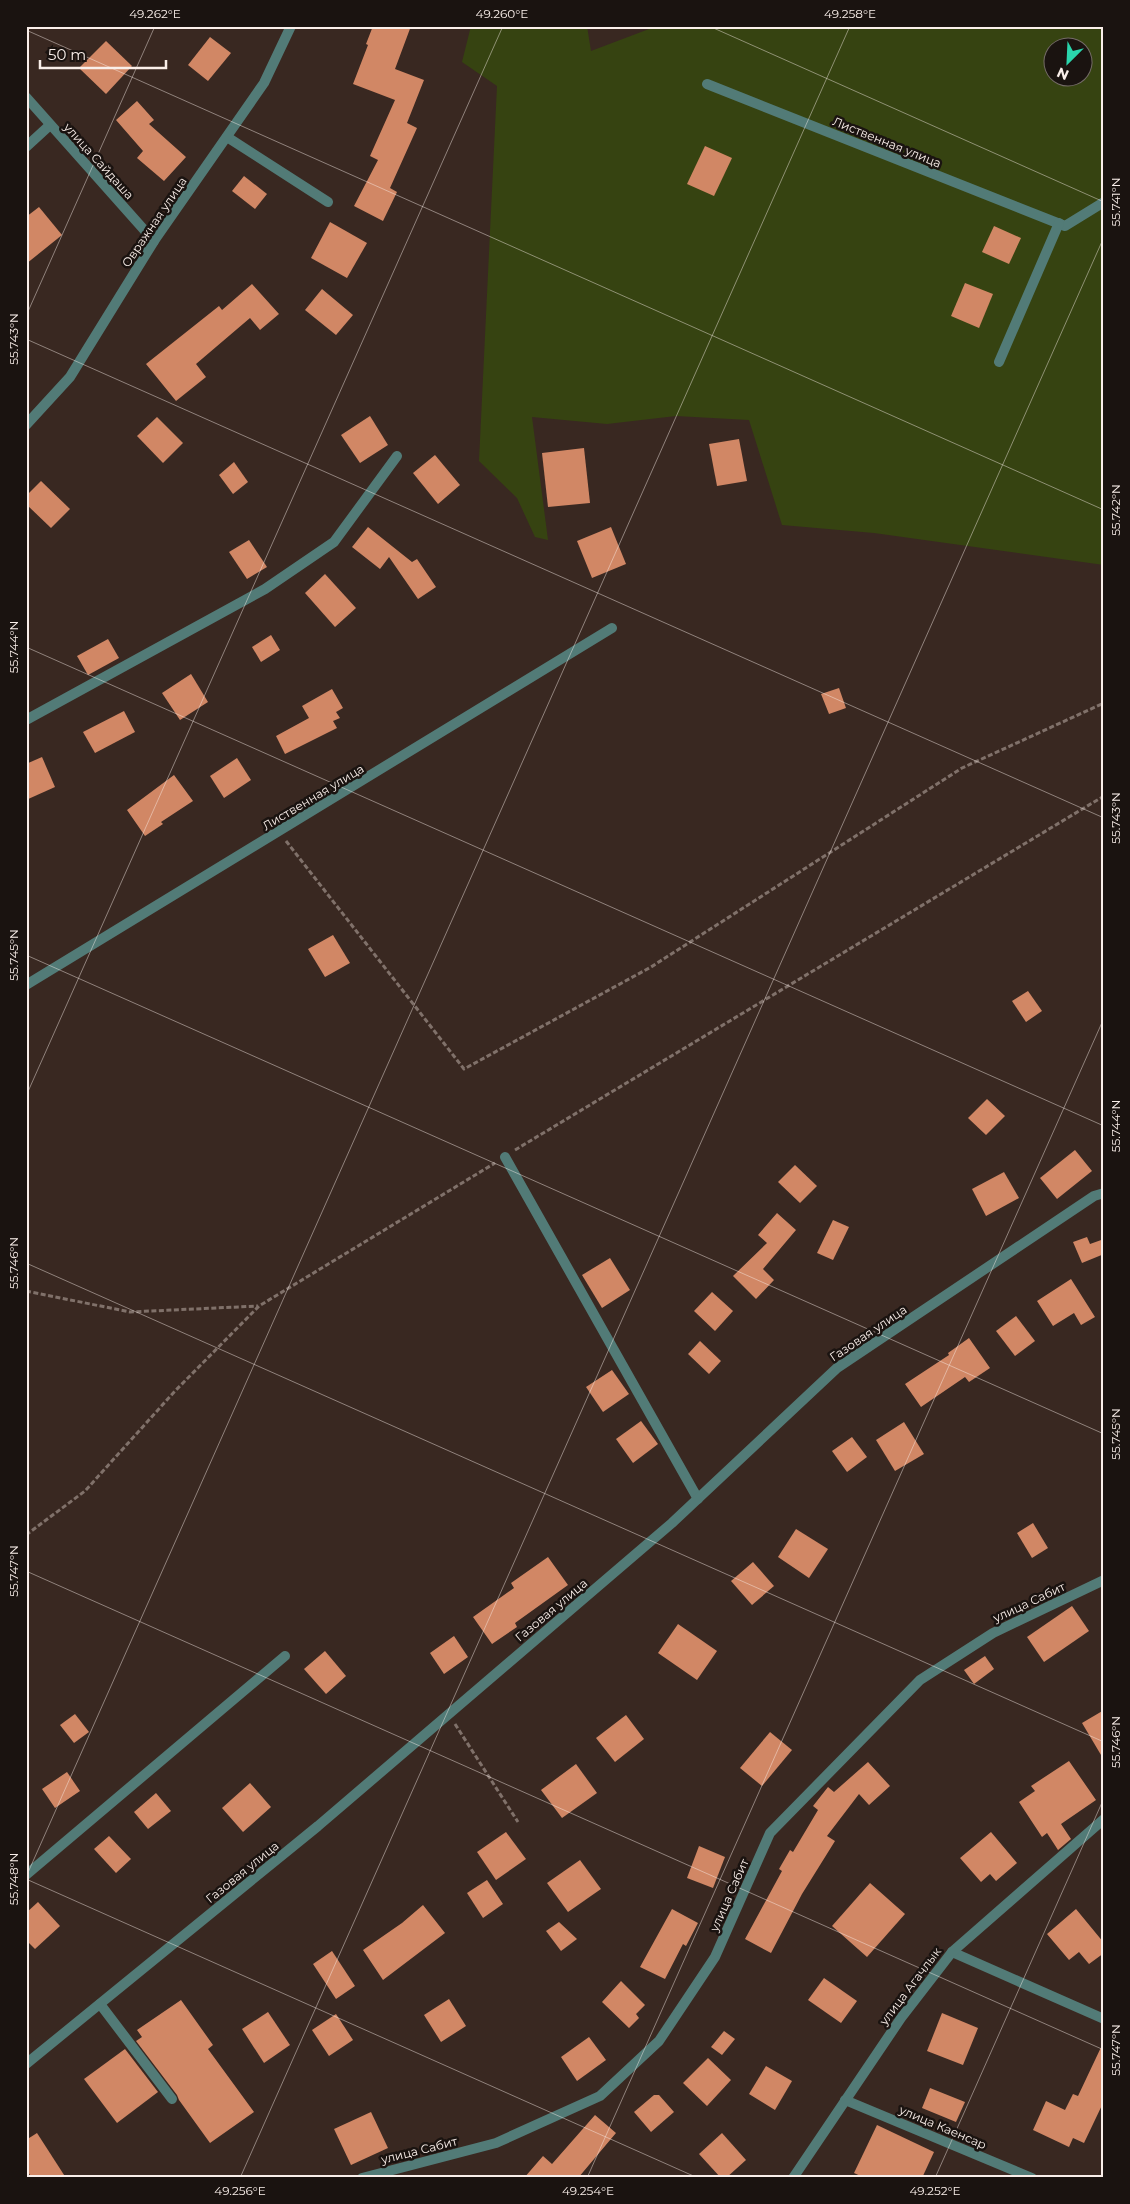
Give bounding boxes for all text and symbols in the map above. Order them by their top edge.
text: 49.262°E [129,6,181,21]
text: 49.260°E [476,6,528,21]
text: 49.258°E [824,6,876,21]
scale bar [40,38,166,70]
north arrow [1042,38,1092,88]
text: 50 m [48,45,86,64]
text: N [1054,63,1072,84]
street label: Лиственная улица [831,113,943,171]
street label: улица Сайдаша [60,119,137,202]
street label: Овражная улица [118,174,190,270]
text: 55.741°N [1108,178,1123,226]
text: 55.743°N [6,313,21,365]
text: 55.742°N [1108,484,1123,536]
text: 55.744°N [6,621,21,673]
street label: Лиственная улица [260,761,366,833]
text: 55.743°N [1108,792,1123,844]
text: 55.745°N [6,929,21,981]
text: 55.744°N [1108,1100,1123,1152]
text: 55.746°N [6,1237,21,1289]
street label: Газовая улица [827,1302,909,1364]
text: 55.745°N [1108,1408,1123,1460]
text: 55.747°N [6,1545,21,1597]
street label: Газовая улица [512,1575,590,1645]
street label: улица Сабит [990,1579,1068,1626]
text: 55.746°N [1108,1716,1123,1768]
street label: Газовая улица [202,1838,282,1906]
text: 55.748°N [6,1853,21,1905]
street label: улица Сабит [706,1856,752,1935]
street label: улица Агачлык [875,1944,944,2029]
text: 55.747°N [1108,2024,1123,2076]
street label: улица Каенсар [896,2101,989,2152]
street label: улица Сабит [378,2133,459,2167]
text: 49.256°E [214,2183,266,2198]
text: 49.254°E [562,2183,614,2198]
text: 49.252°E [909,2183,961,2198]

